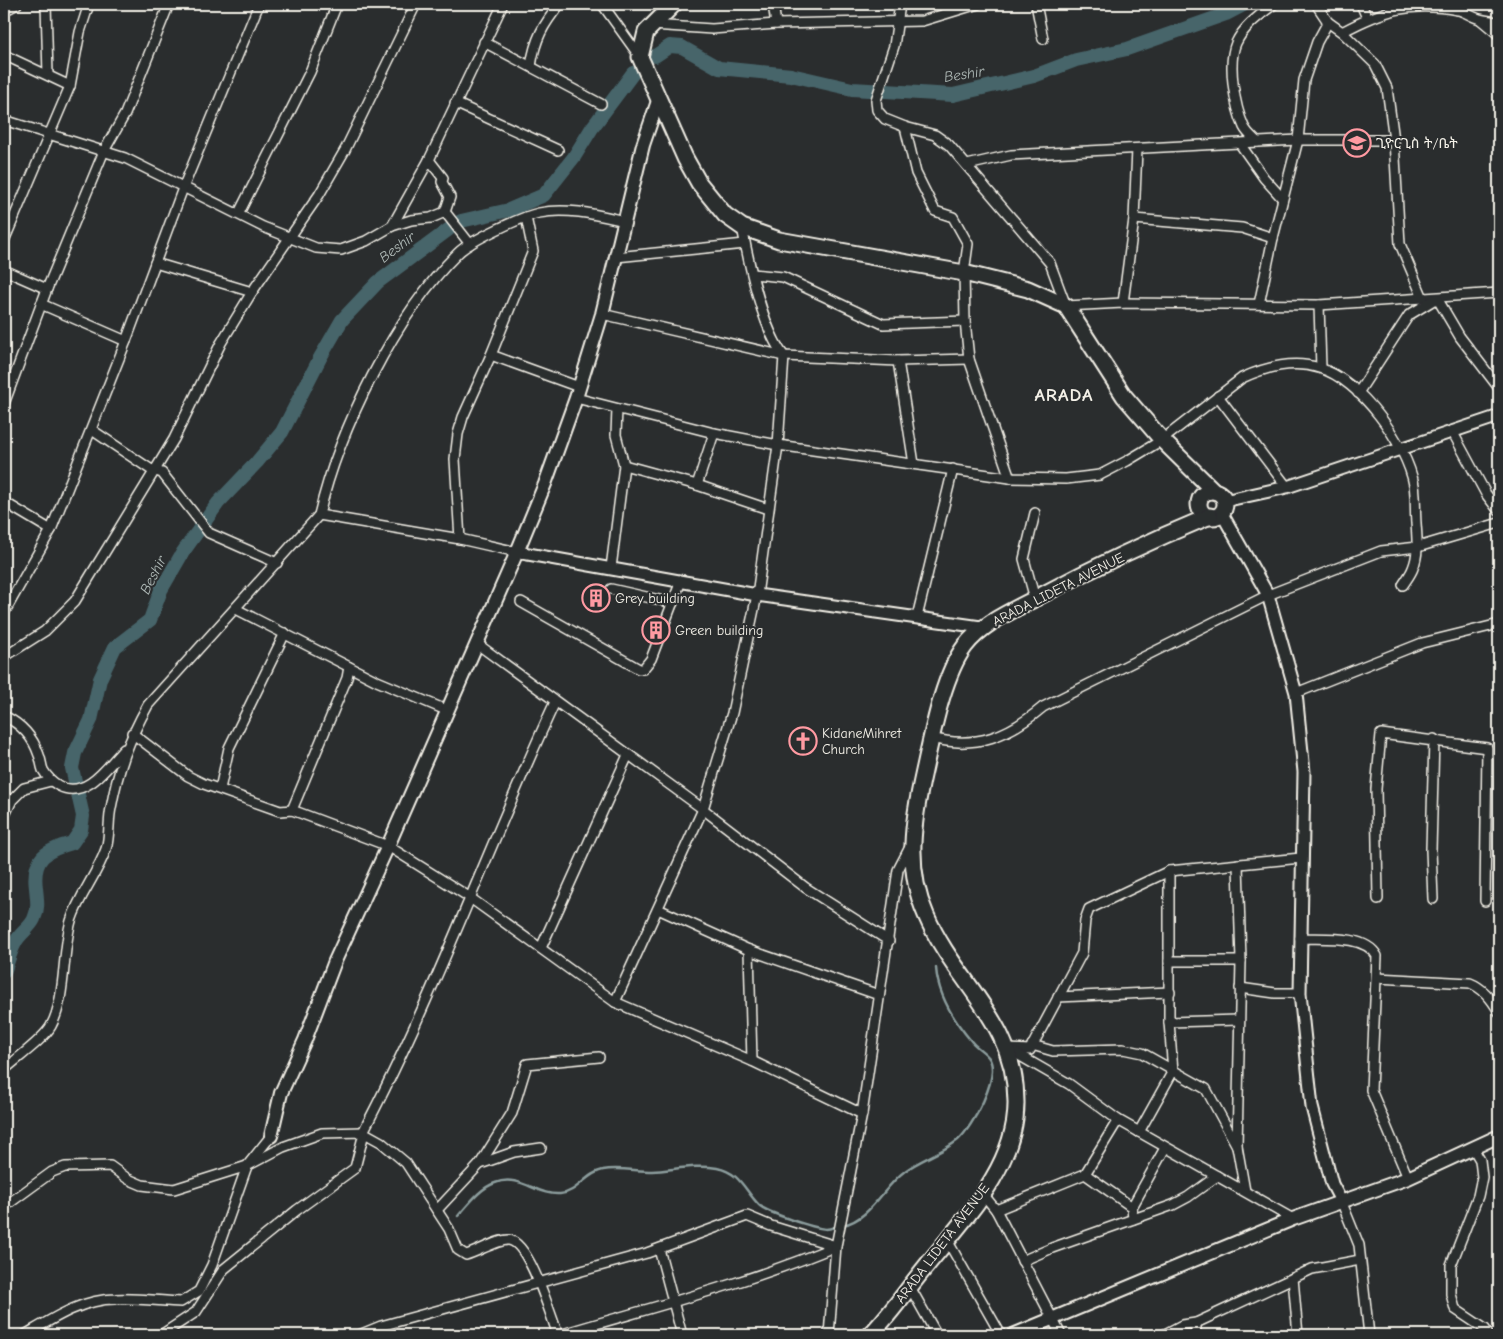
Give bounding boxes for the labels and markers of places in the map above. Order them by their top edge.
school or university icon: ጊዮርጊስ ት/ቤት [1342,128,1372,158]
place label: ጊዮርጊስ ት/ቤት [1376,135,1458,152]
building icon: Grey building [581,583,611,613]
place label: Grey building [615,590,695,607]
building icon: Green building [641,615,671,645]
place label: Green building [675,622,763,639]
place label: KidaneMihret Church [822,725,902,758]
church icon: KidaneMihret Church [788,726,818,756]

